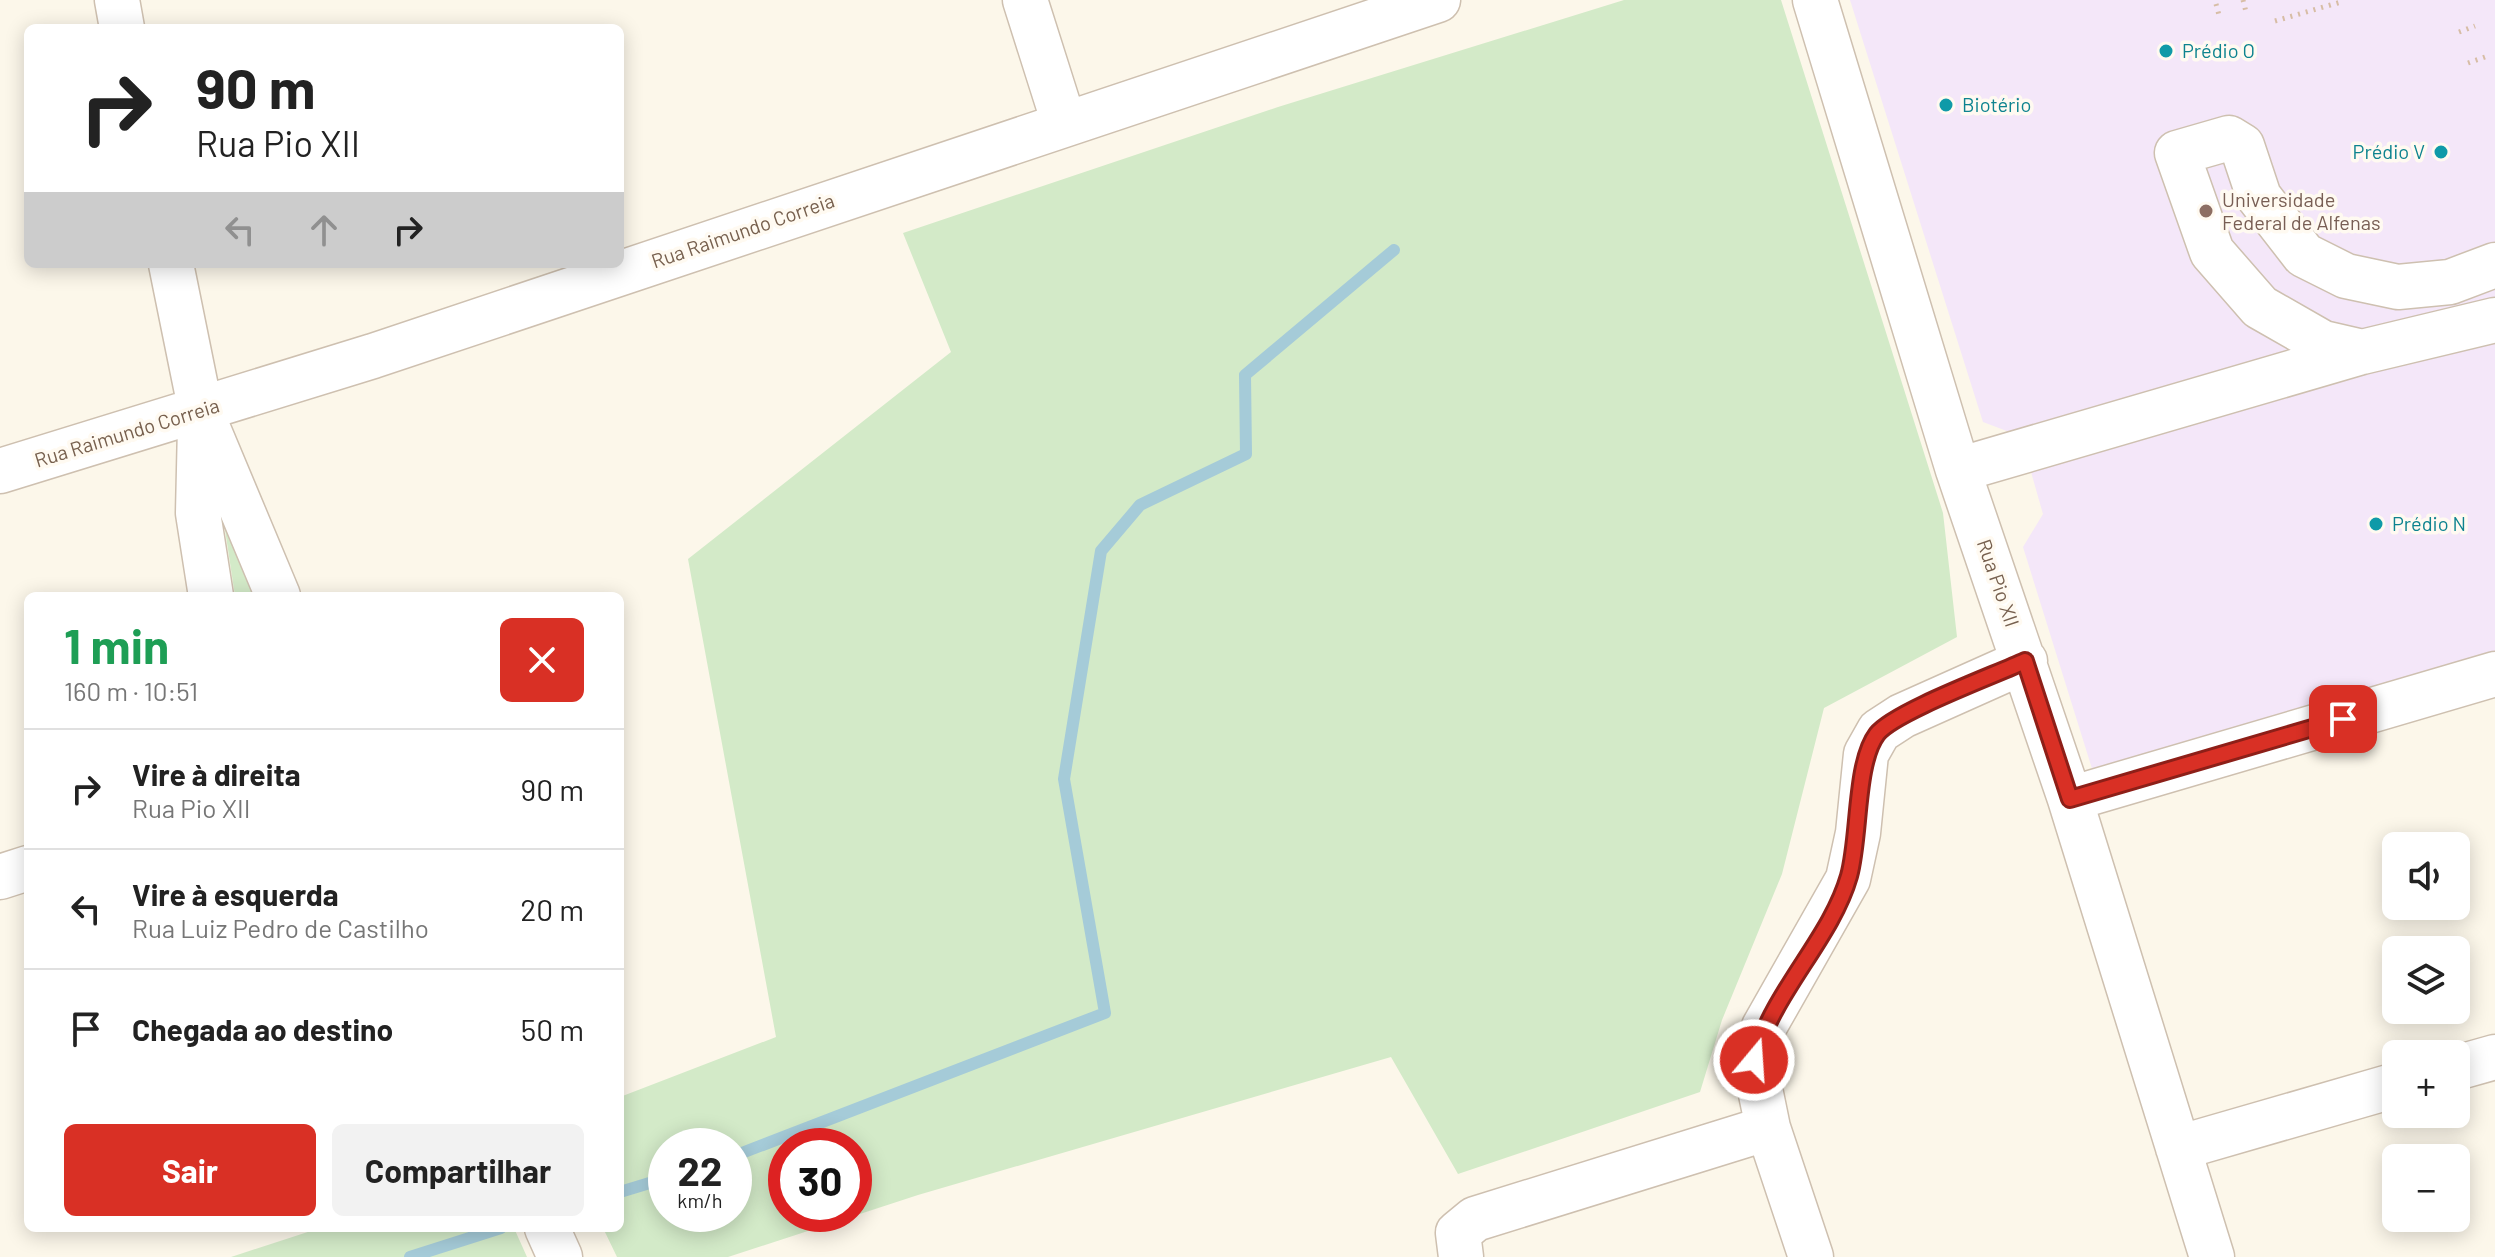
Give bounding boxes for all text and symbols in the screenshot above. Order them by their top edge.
place label: Prédio O [2182,38,2255,62]
marker: Prédio O [2157,42,2175,60]
text: 90 m [196,53,316,120]
icon: right [64,56,168,160]
place label: Biotério [1962,92,2031,116]
marker: Biotério [1937,96,1955,114]
text: Rua Pio XII [196,121,360,164]
place label: Prédio V [2353,139,2425,163]
marker: Prédio V [2432,143,2450,161]
street label: Rua Raimundo Correia [648,187,837,273]
place label: Universidade Federal de Alfenas [2222,187,2381,234]
marker: Universidade Federal de Alfenas [2197,202,2215,220]
icon: left [218,208,262,252]
icon: ahead [302,208,346,252]
icon: right [386,208,430,252]
street label: Rua Raimundo Correia [31,393,222,472]
place label: Prédio N [2392,511,2466,535]
marker: Prédio N [2367,515,2385,533]
street label: Rua Pio XII [1973,536,2025,630]
text: 1 min [64,616,169,674]
button: close [500,618,584,702]
text: 160 m · 10:51 [64,675,198,706]
pin [2309,685,2377,753]
icon: arrive [2321,697,2365,741]
text: Vire à direita [132,756,301,792]
icon: right [64,767,108,811]
text: 90 m [521,771,584,807]
text: Rua Pio XII [132,792,251,823]
map controls [2382,832,2470,1232]
button: sound [2382,832,2470,920]
text: Vire à esquerda [132,876,339,912]
icon: left [64,887,108,931]
text: 20 m [520,891,584,927]
text: Rua Luiz Pedro de Castilho [132,912,429,943]
button: layers [2382,936,2470,1024]
icon: arrive [64,1007,108,1051]
text: Chegada ao destino [132,1011,393,1047]
text: 50 m [521,1011,584,1047]
position arrow [1712,1018,1796,1102]
button: + [2382,1040,2470,1128]
button: Sair [64,1124,316,1216]
button: Compartilhar [332,1124,584,1216]
speed limit sign: 30 [768,1128,872,1232]
button: − [2382,1144,2470,1232]
text: 22 [678,1146,722,1194]
text: km/h [677,1188,723,1212]

